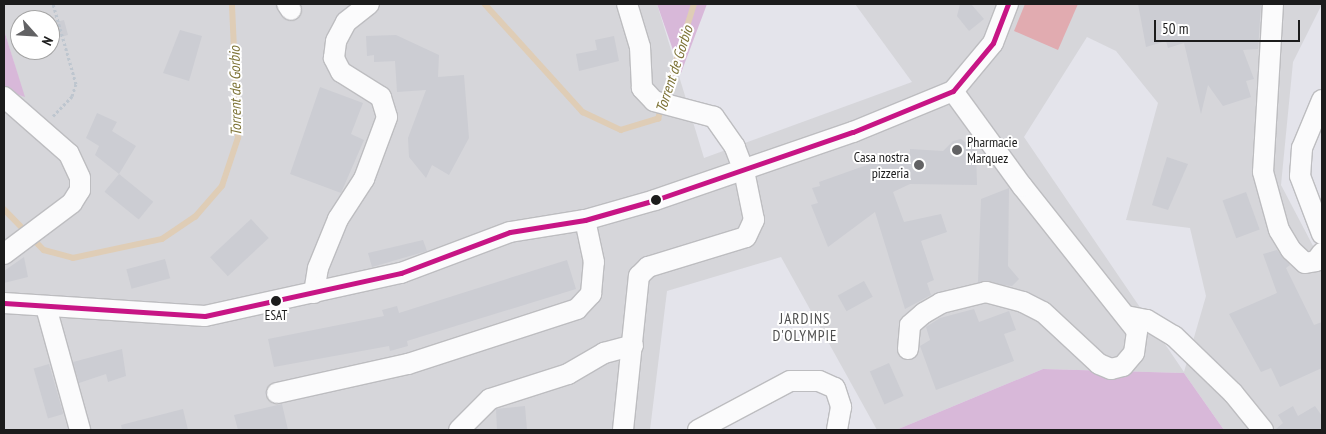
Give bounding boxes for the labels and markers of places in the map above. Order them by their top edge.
place label: Pharmacie Marquez [967,134,1017,166]
marker: Pharmacie Marquez [951,144,963,156]
place label: Casa nostra pizzeria [854,149,909,182]
marker: Casa nostra pizzeria [913,159,925,171]
unlabelled marker [651,195,661,205]
marker: ESAT [271,296,281,306]
place label: ESAT [265,308,287,324]

